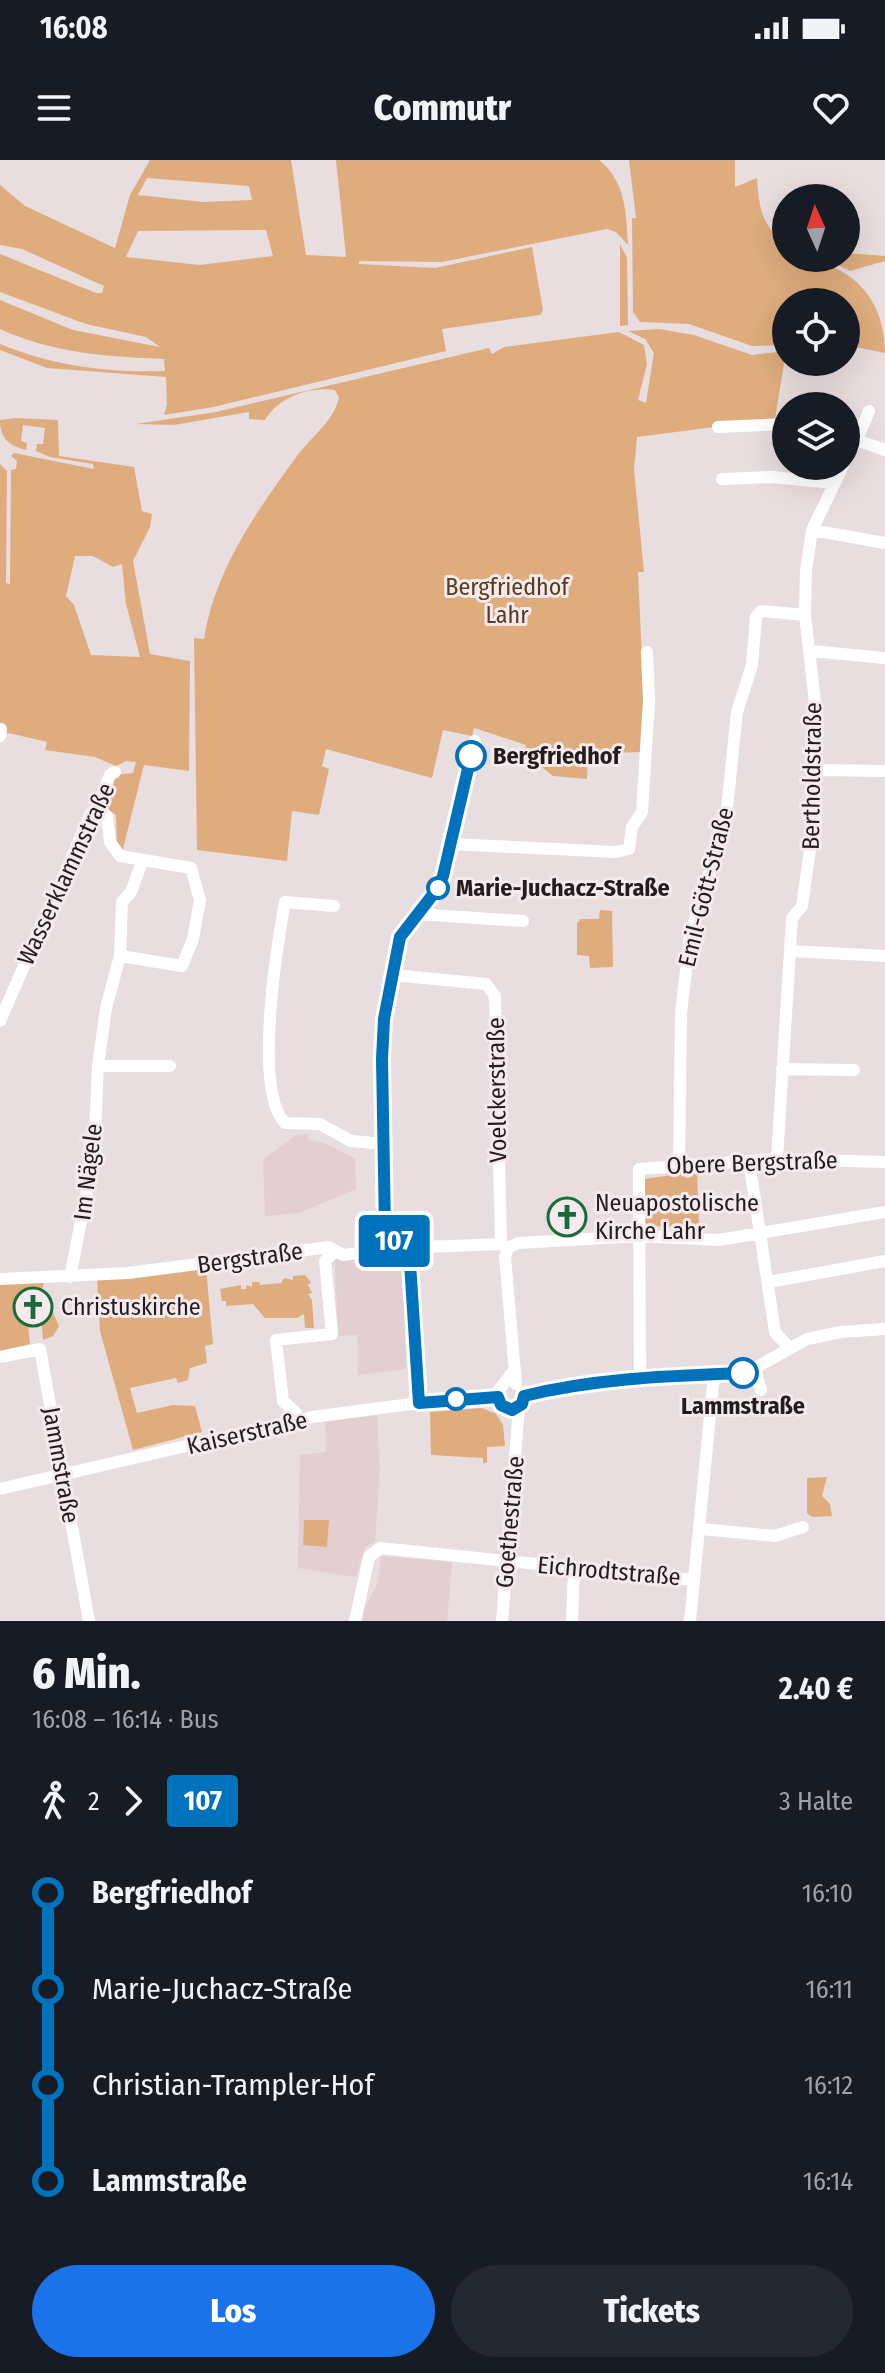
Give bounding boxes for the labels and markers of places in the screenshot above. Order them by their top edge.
marker: Bergfriedhof [456,741,486,771]
place label: Bergfriedhof [493,742,623,770]
place label: Marie-Juchacz-Straße [456,874,670,902]
marker: Marie-Juchacz-Straße [427,877,449,899]
place label: Neuapostolische Kirche Lahr [595,1189,759,1245]
church icon: Neuapostolische Kirche Lahr [546,1196,588,1238]
church icon: Christuskirche [12,1286,54,1328]
place label: Christuskirche [61,1293,201,1321]
marker: Lammstraße [728,1358,758,1388]
unlabelled marker [445,1388,467,1410]
place label: Lammstraße [681,1392,805,1420]

